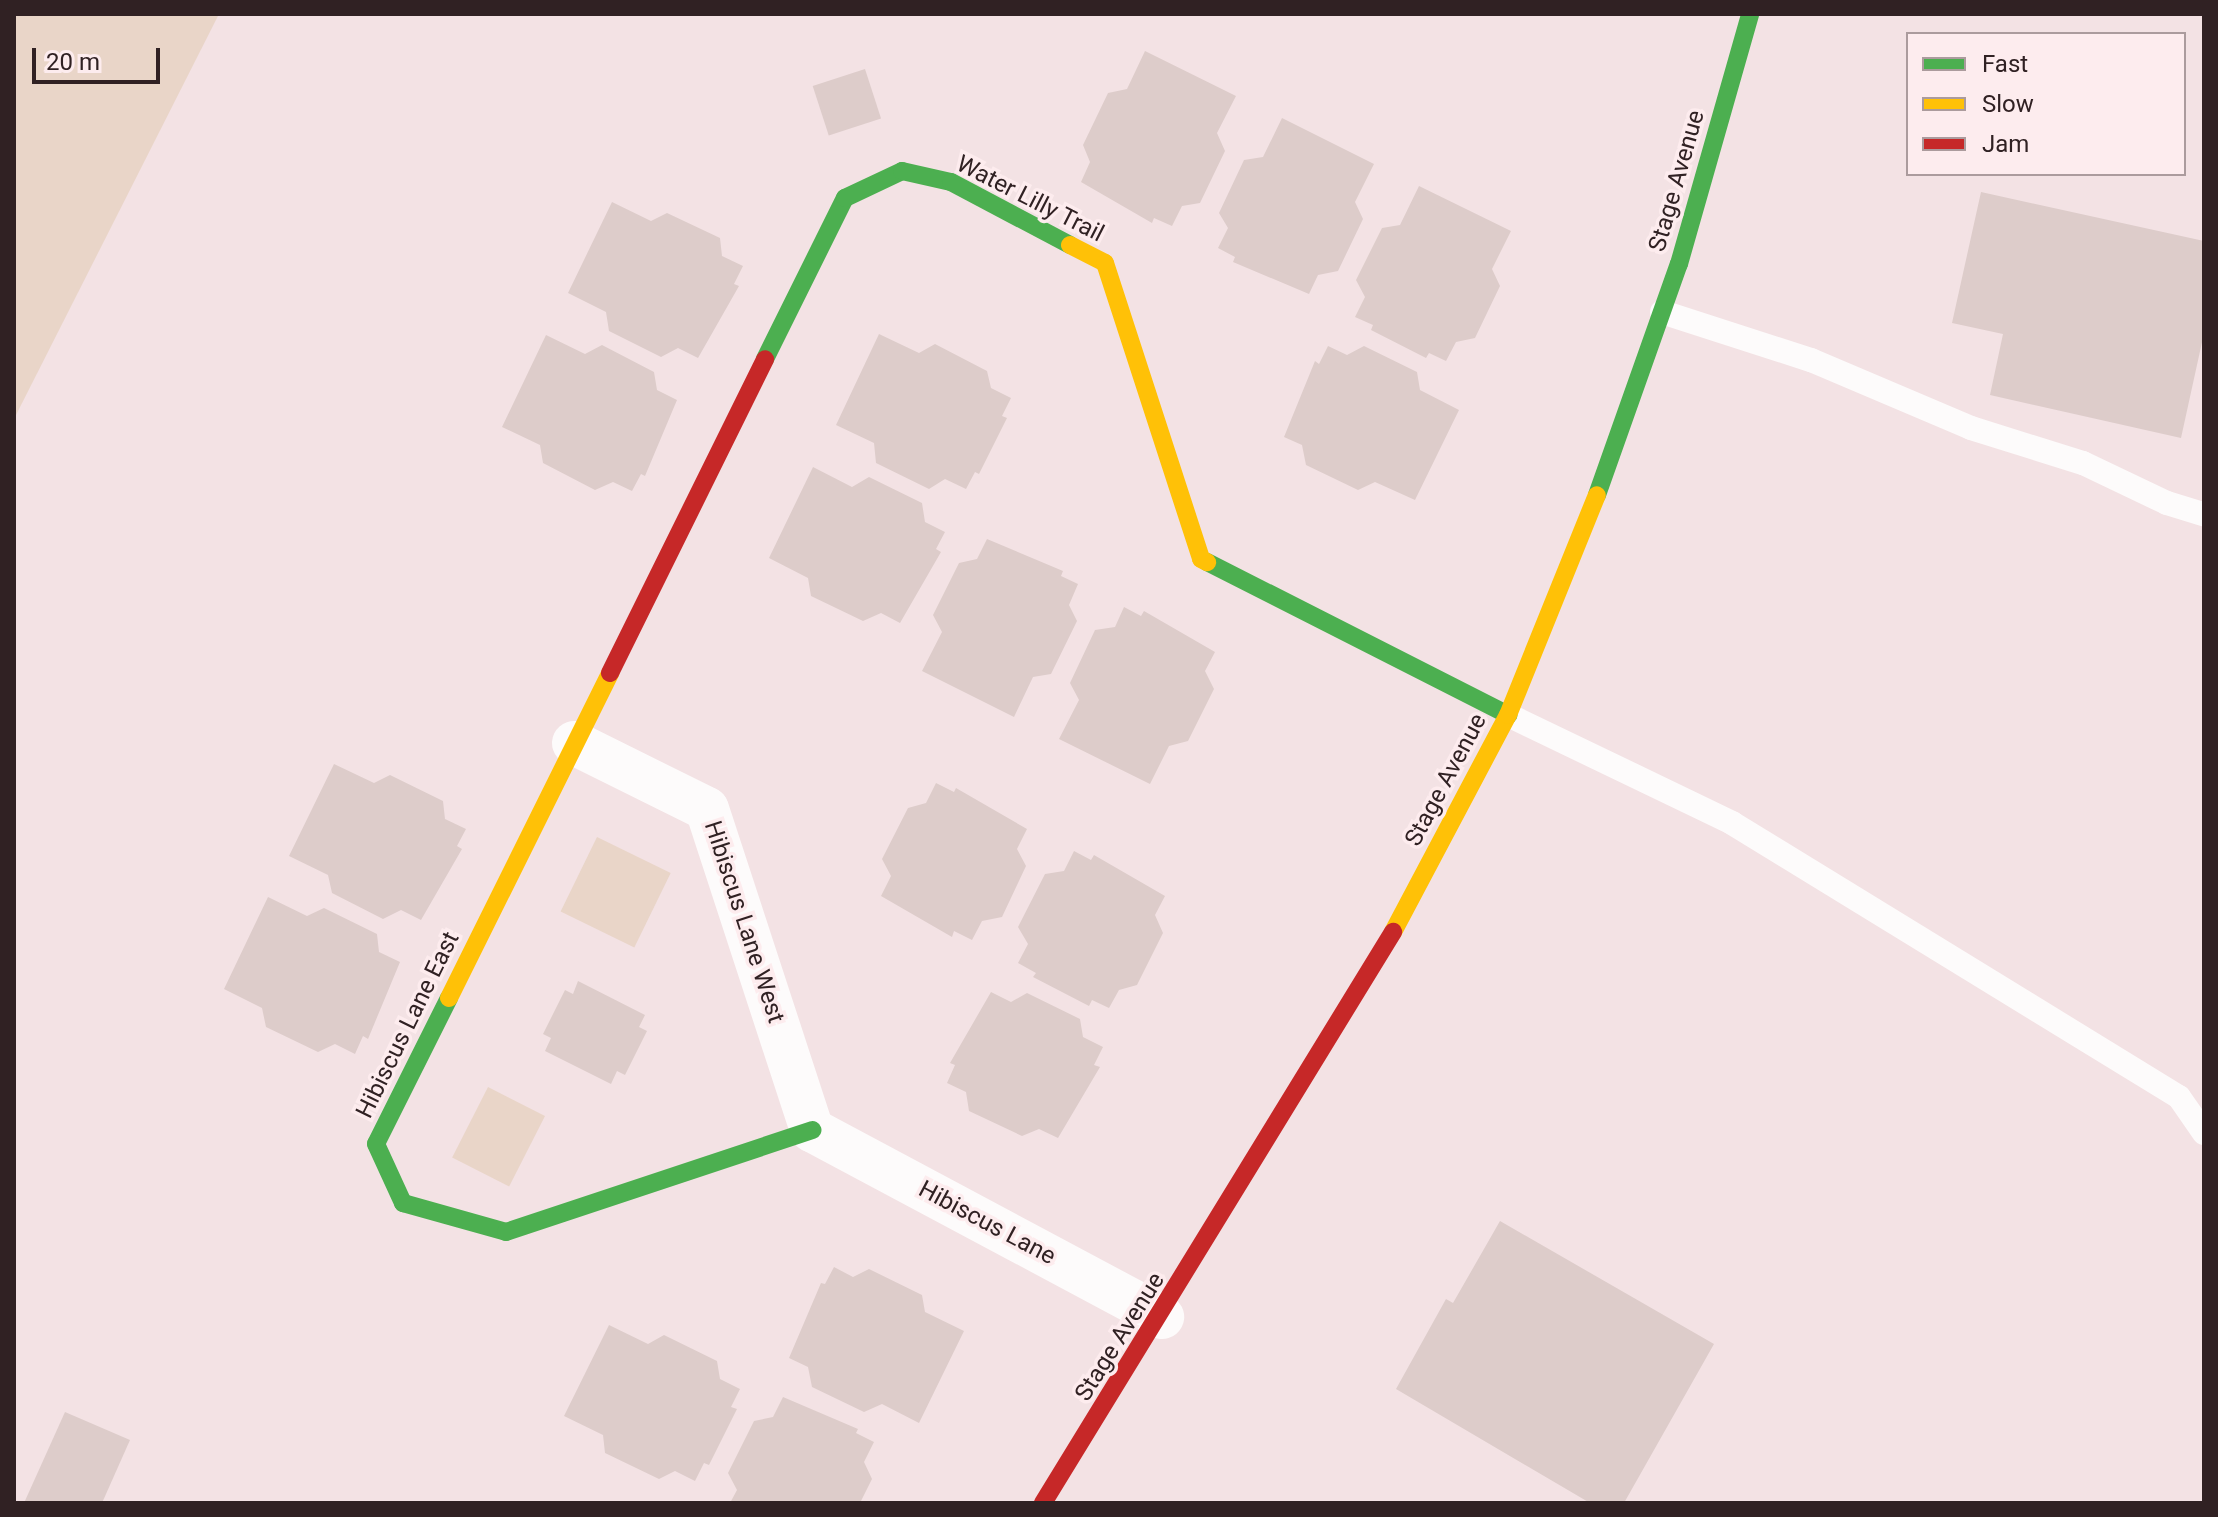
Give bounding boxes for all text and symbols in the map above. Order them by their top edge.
scale bar [36,32,164,82]
legend [1906,32,2186,176]
text: 20 m [46,48,100,76]
text: Fast [1982,50,2028,78]
text: Slow [1982,90,2034,118]
street label: Stage Avenue [1643,107,1711,255]
text: Jam [1982,130,2029,158]
street label: Water Lilly Trail [951,149,1109,249]
street label: Stage Avenue [1399,709,1493,851]
street label: Hibiscus Lane West [698,817,790,1027]
street label: Hibiscus Lane East [350,927,466,1123]
street label: Hibiscus Lane [914,1175,1060,1271]
street label: Stage Avenue [1069,1268,1171,1406]

